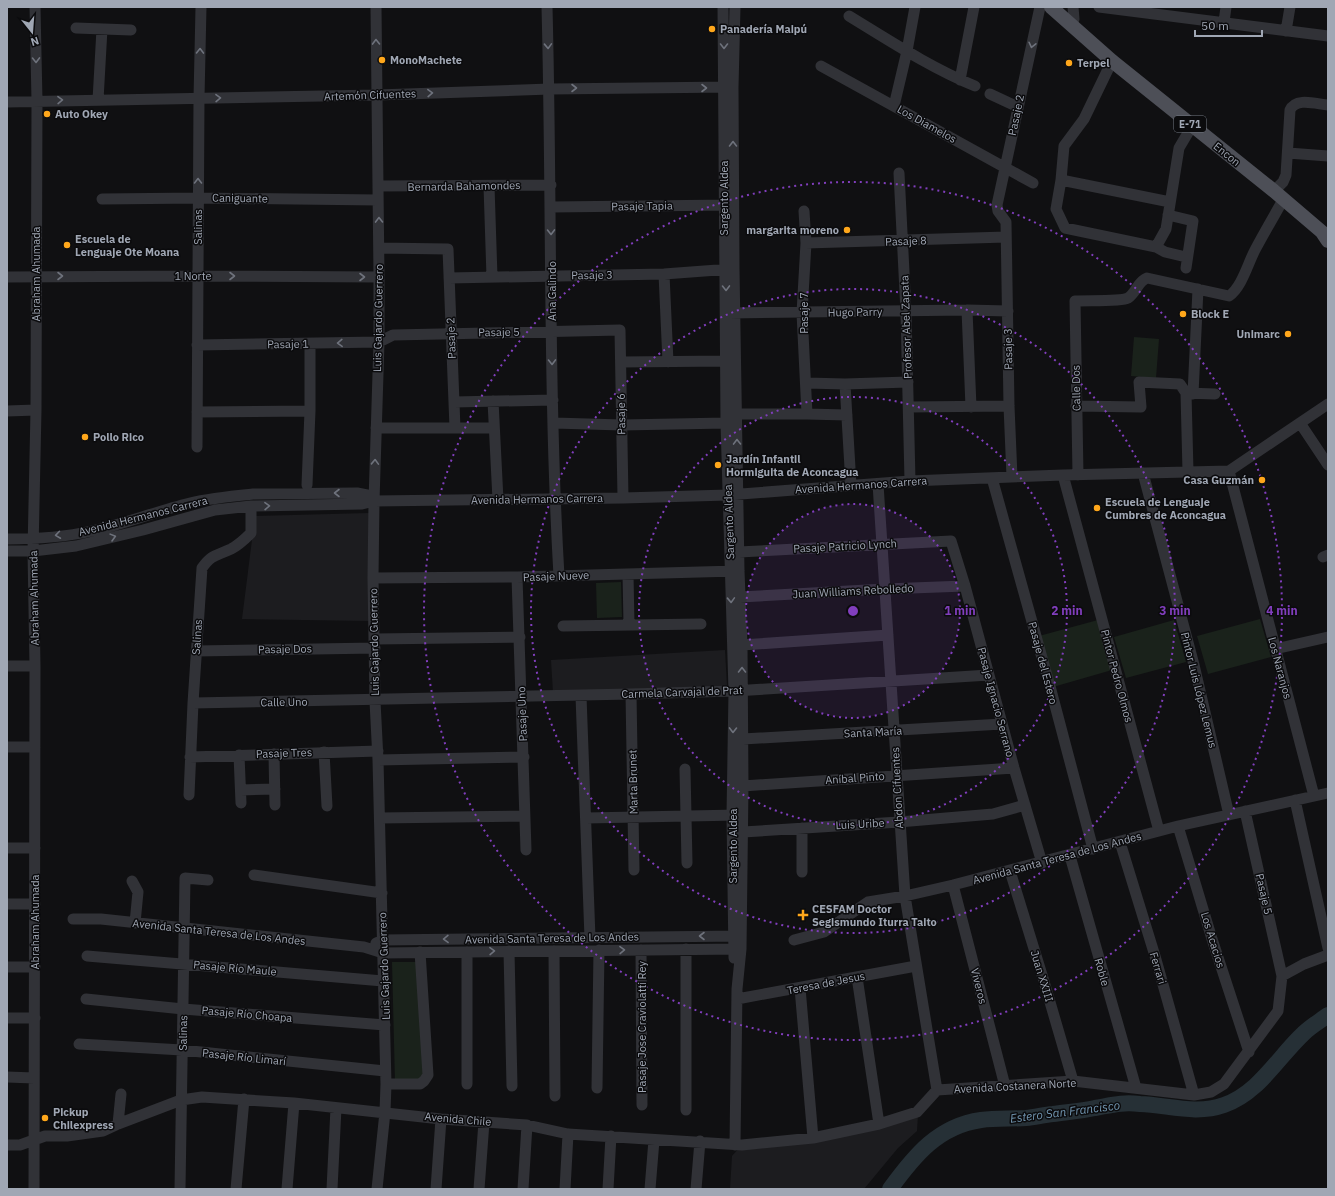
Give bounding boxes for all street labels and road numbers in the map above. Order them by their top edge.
street label: Artemón Cifuentes [324,86,416,104]
street label: Pasaje 2 [1005,93,1027,137]
street label: Los Diamelos [895,102,959,146]
road number: E-71 [1174,116,1206,132]
street label: Encon [1211,139,1243,169]
street label: Sargento Aldea [717,160,731,236]
street label: Bernarda Bahamondes [407,178,521,194]
street label: Caniguante [212,191,268,205]
street label: Pasaje Tapia [611,198,673,214]
street label: Salinas [191,209,205,245]
street label: Abraham Ahumada [29,226,43,321]
street label: Pasaje 8 [885,233,927,249]
street label: Ana Galindo [545,261,559,321]
street label: Luis Gajardo Guerrero [370,264,386,372]
street label: Pasaje 3 [571,268,613,282]
street label: 1 Norte [174,269,212,283]
street label: Profesor Abel Zapata [897,275,915,379]
street label: Pasaje 7 [797,292,811,334]
street label: Hugo Parry [828,305,883,319]
street label: Pasaje 2 [443,317,459,359]
street label: Pasaje 5 [478,325,520,339]
street label: Pasaje 3 [1001,328,1015,370]
street label: Pasaje 1 [267,337,309,351]
street label: Calle Dos [1069,365,1083,411]
street label: Pasaje 6 [614,393,628,435]
street label: Avenida Hermanos Carrera [794,473,928,497]
street label: Sargento Aldea [721,484,737,560]
street label: Avenida Hermanos Carrera [471,491,603,507]
street label: Avenida Hermanos Carrera [77,493,209,539]
street label: Pasaje Patricio Lynch [793,536,897,556]
street label: Abraham Ahumada [26,550,42,646]
street label: Pasaje Nueve [523,568,589,584]
street label: Juan Williams Rebolledo [792,581,914,601]
street label: Luis Gajardo Guerrero [366,588,382,696]
street label: Salinas [189,619,205,655]
street label: Pasaje del Estero [1025,620,1061,706]
street label: Pintor Pedro Olmos [1098,628,1136,724]
street label: Pintor Luis López Lemus [1178,631,1220,749]
street label: Los Naranjos [1265,635,1295,701]
street label: Pasaje Dos [258,642,312,656]
street label: Pasaje Ignacio Serrano [975,646,1017,758]
street label: Carmela Carvajal de Prat [621,683,743,701]
street label: Pasaje Uno [514,686,530,742]
street label: Calle Uno [260,695,308,709]
street label: Santa María [844,723,903,741]
street label: Pasaje Tres [256,745,312,761]
street label: Abdon Cifuentes [888,747,906,829]
street label: Marta Brunet [625,749,641,815]
street label: Aníbal Pinto [825,769,885,787]
street label: Sargento Aldea [726,808,740,884]
street label: Luis Uribe [835,816,885,832]
street label: Avenida Santa Teresa de Los Andes [971,829,1143,887]
street label: Pasaje 5 [1252,872,1276,916]
street label: Abraham Ahumada [28,874,42,969]
street label: Los Acacios [1198,910,1228,970]
street label: Luis Gajardo Guerrero [375,912,393,1020]
street label: Avenida Santa Teresa de Los Andes [132,916,306,948]
street label: Avenida Santa Teresa de Los Andes [465,929,639,947]
street label: Juan XXIII [1028,948,1056,1004]
street label: Ferrari [1147,950,1169,986]
street label: Roble [1091,956,1113,988]
street label: Pasaje Río Maule [193,957,277,979]
street label: Pasaje Jose Craviolatti Rey [635,961,649,1093]
street label: Viveros [968,967,990,1005]
street label: Teresa de Jesus [786,969,866,997]
street label: Pasaje Río Choapa [201,1003,293,1025]
street label: Salinas [176,1015,190,1051]
street label: Pasaje Río Limarí [201,1046,287,1068]
street label: Avenida Costanera Norte [953,1076,1077,1096]
street label: Avenida Chile [424,1109,492,1129]

